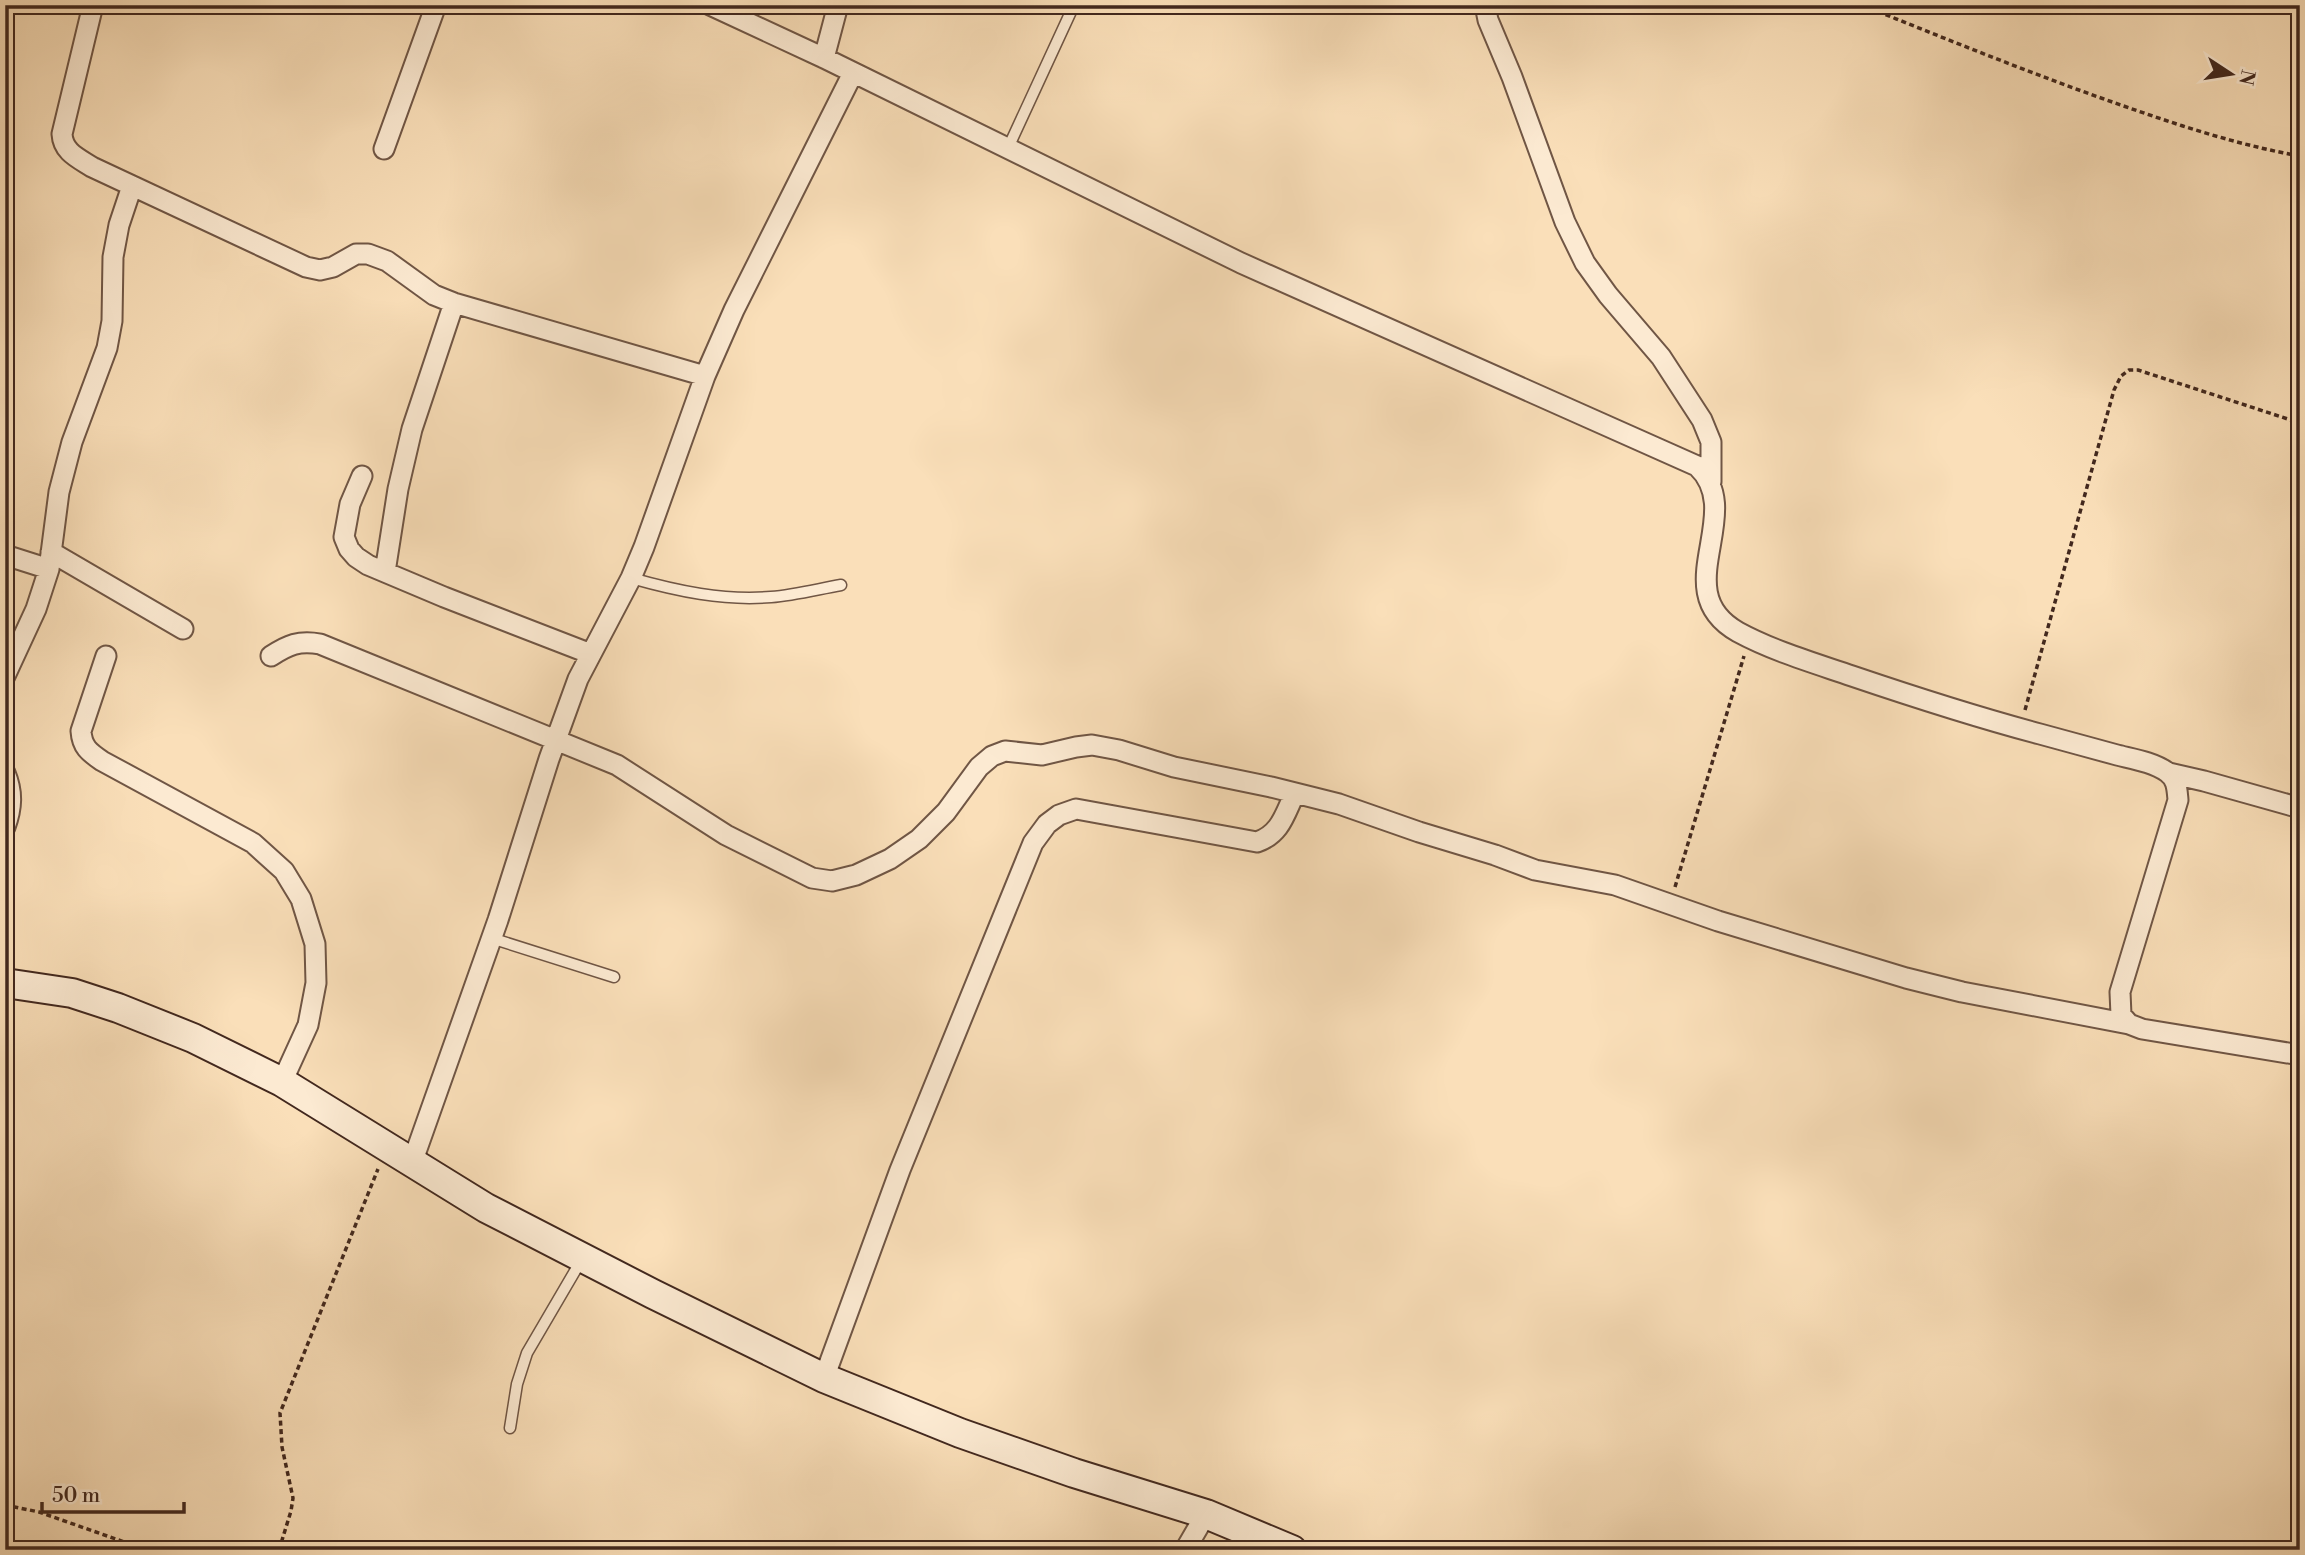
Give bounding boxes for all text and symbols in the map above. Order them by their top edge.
north arrow [2196,38,2266,108]
text: N [2233,67,2260,87]
scale bar [42,1471,184,1515]
text: 50 m [52,1483,100,1509]

